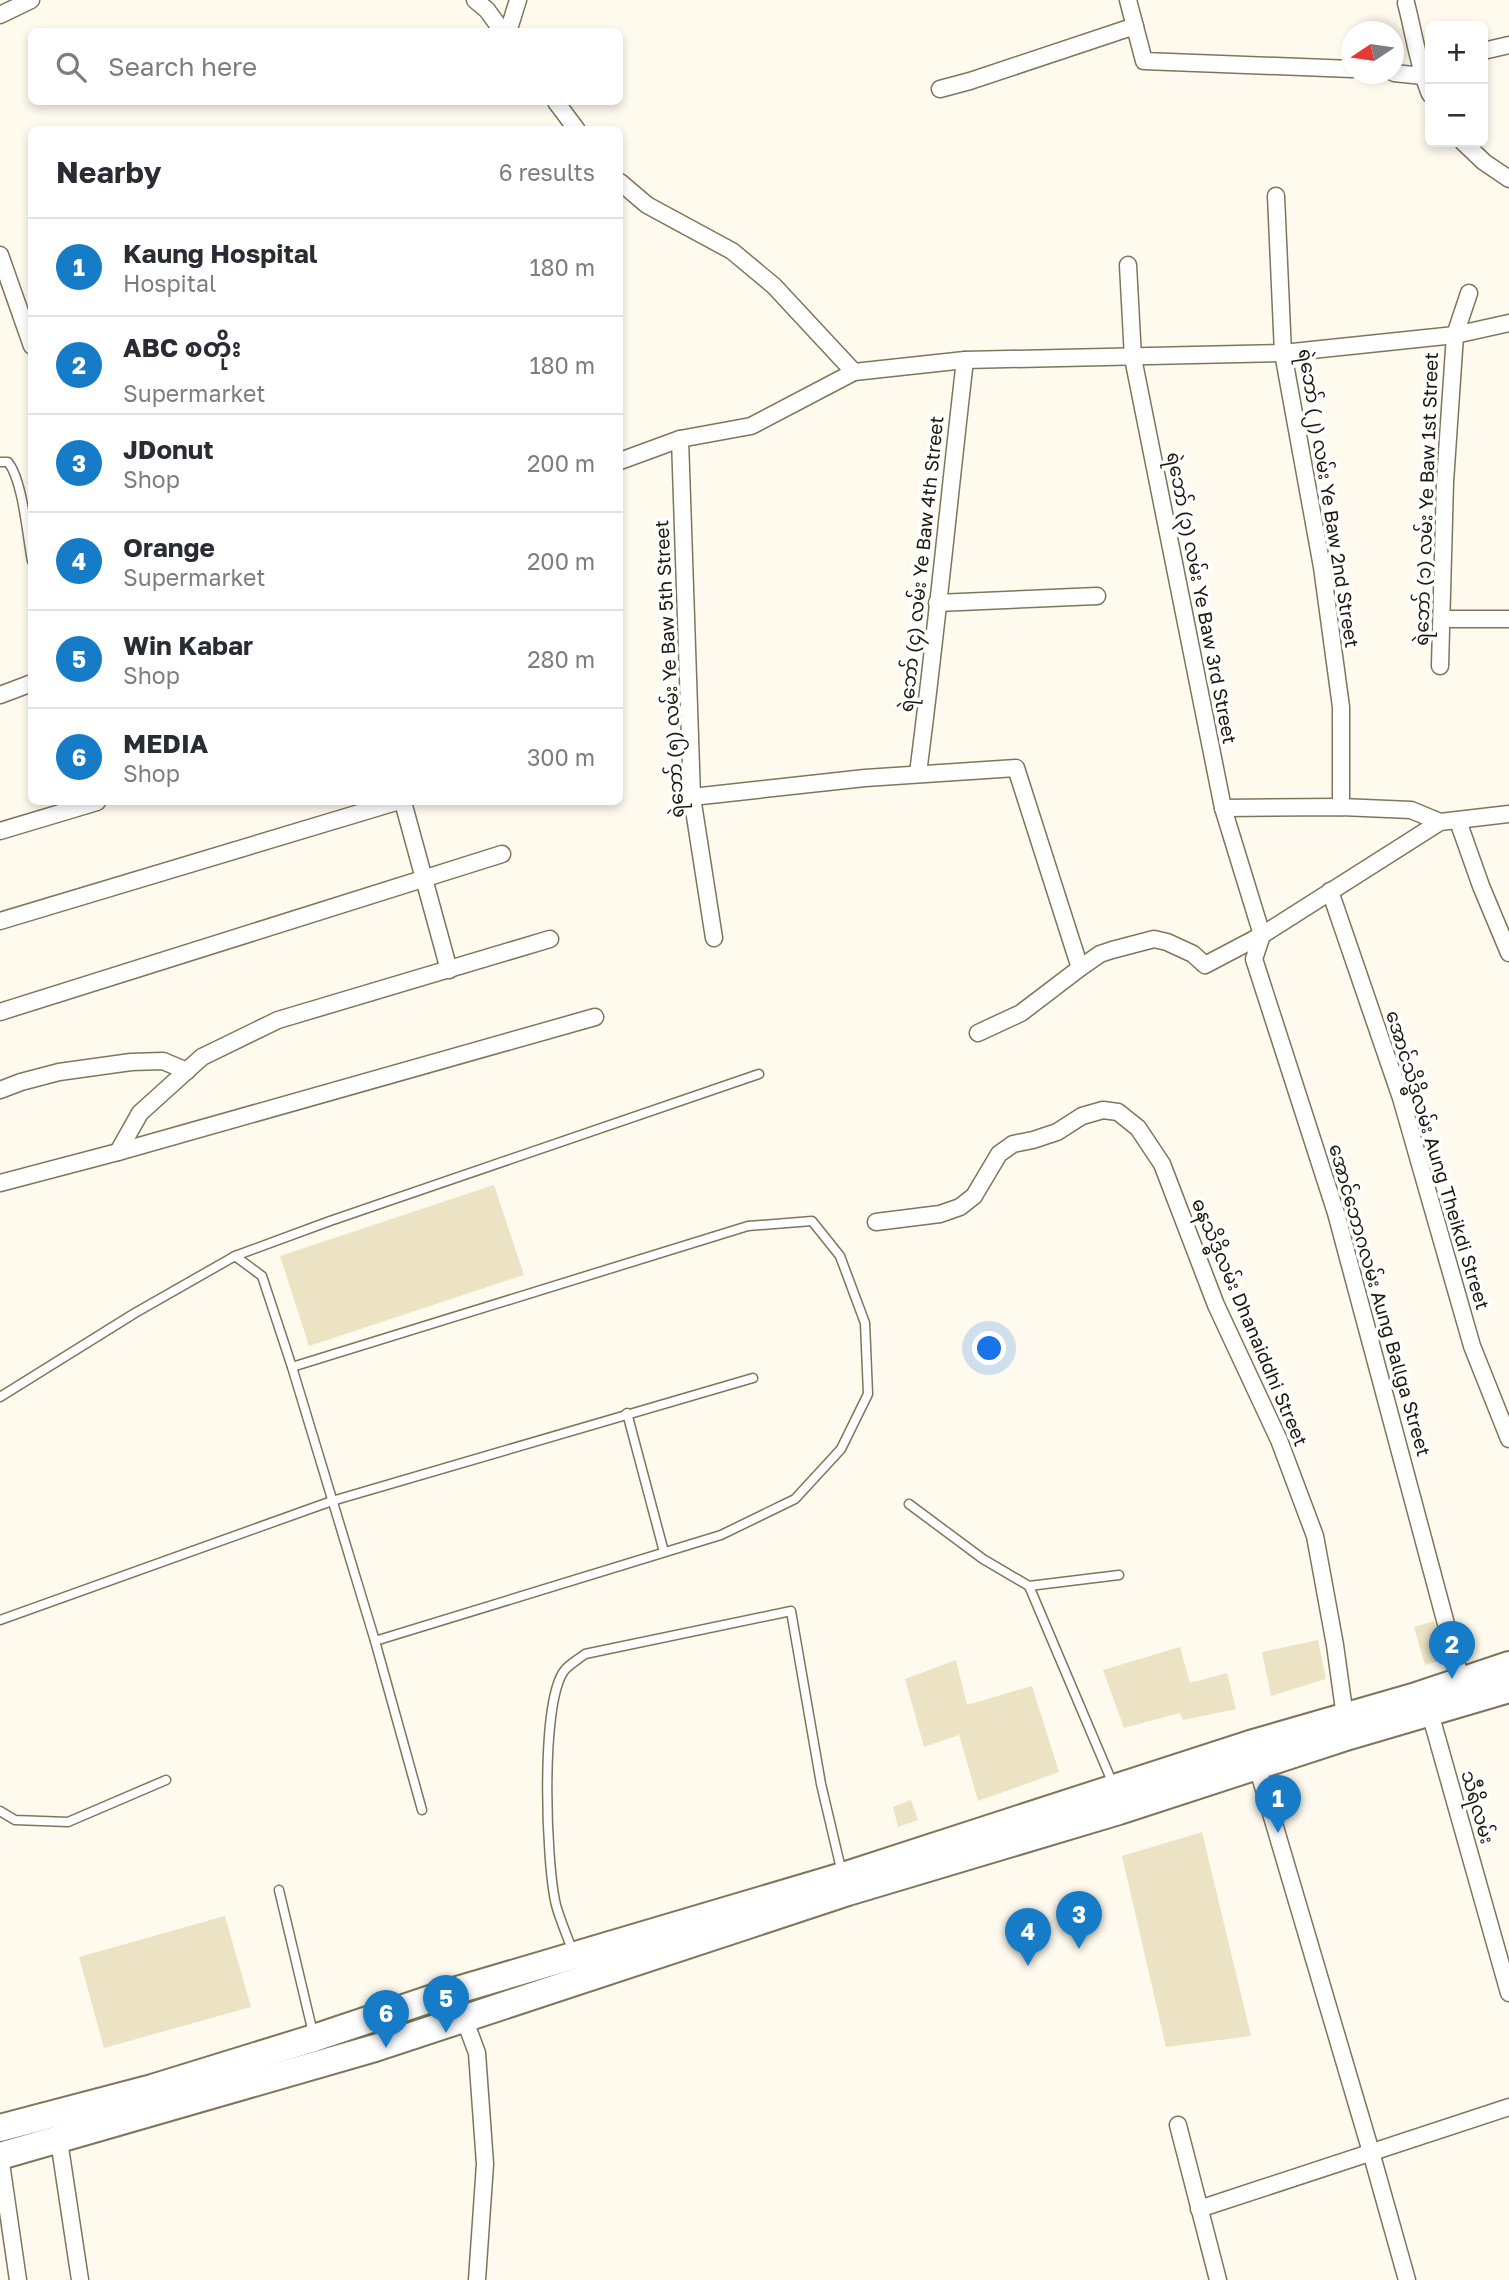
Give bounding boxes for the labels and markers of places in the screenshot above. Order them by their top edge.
pin: 2 [1429,1621,1475,1679]
pin: 1 [1255,1775,1301,1833]
pin: 3 [1056,1891,1102,1949]
pin: 4 [1005,1908,1051,1966]
pin: 5 [423,1975,469,2033]
pin: 6 [363,1990,409,2048]

